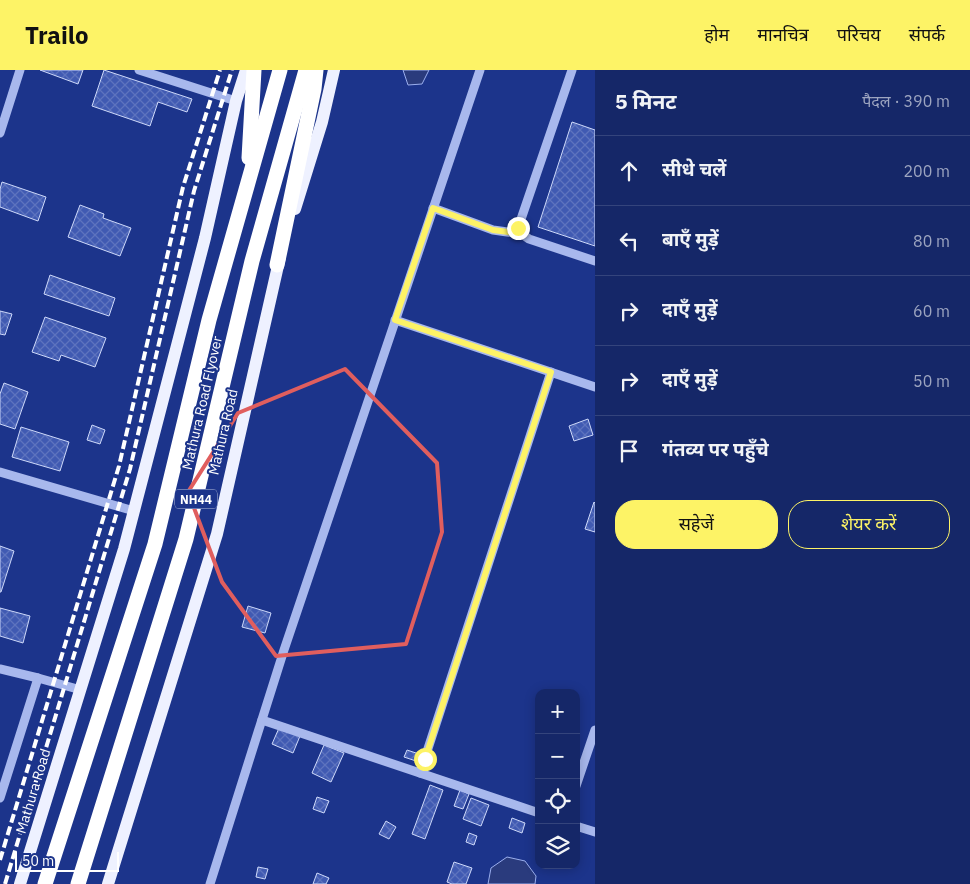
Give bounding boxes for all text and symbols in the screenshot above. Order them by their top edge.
text: Trailo [25,19,89,51]
text: होम [704,23,729,46]
text: मानचित्र [757,23,809,46]
text: परिचय [837,23,881,46]
text: संपर्क [909,23,945,46]
text: 5 मिनट [615,87,677,115]
text: पैदल · 390 m [862,91,950,111]
icon: ahead [615,157,643,185]
text: सीधे चलें [662,157,726,181]
text: 200 m [903,161,950,181]
route end [507,217,530,240]
icon: left [615,227,643,255]
text: बाएँ मुड़ें [662,227,719,251]
text: 80 m [913,231,950,251]
icon: right [615,297,643,325]
text: दाएँ मुड़ें [662,297,718,321]
text: 60 m [913,301,950,321]
street label: Mathura Road Flyover [178,334,226,472]
icon: right [615,367,643,395]
text: दाएँ मुड़ें [662,367,718,391]
text: 50 m [913,371,950,391]
street label: Mathura Road [205,387,241,477]
icon: arrive [615,437,643,465]
text: गंतव्य पर पहुँचे [662,437,769,461]
road number: NH44 [175,489,217,508]
button: सहेजें [615,500,778,549]
button: शेयर करें [788,500,950,549]
map controls [535,689,580,869]
button: + [535,689,580,734]
button: − [535,734,580,779]
street label: Mathura Road [12,746,54,836]
route start [414,748,437,771]
button: locate [535,779,580,824]
button: layers [535,824,580,869]
scale bar [15,849,119,872]
text: 50 m [22,852,54,870]

